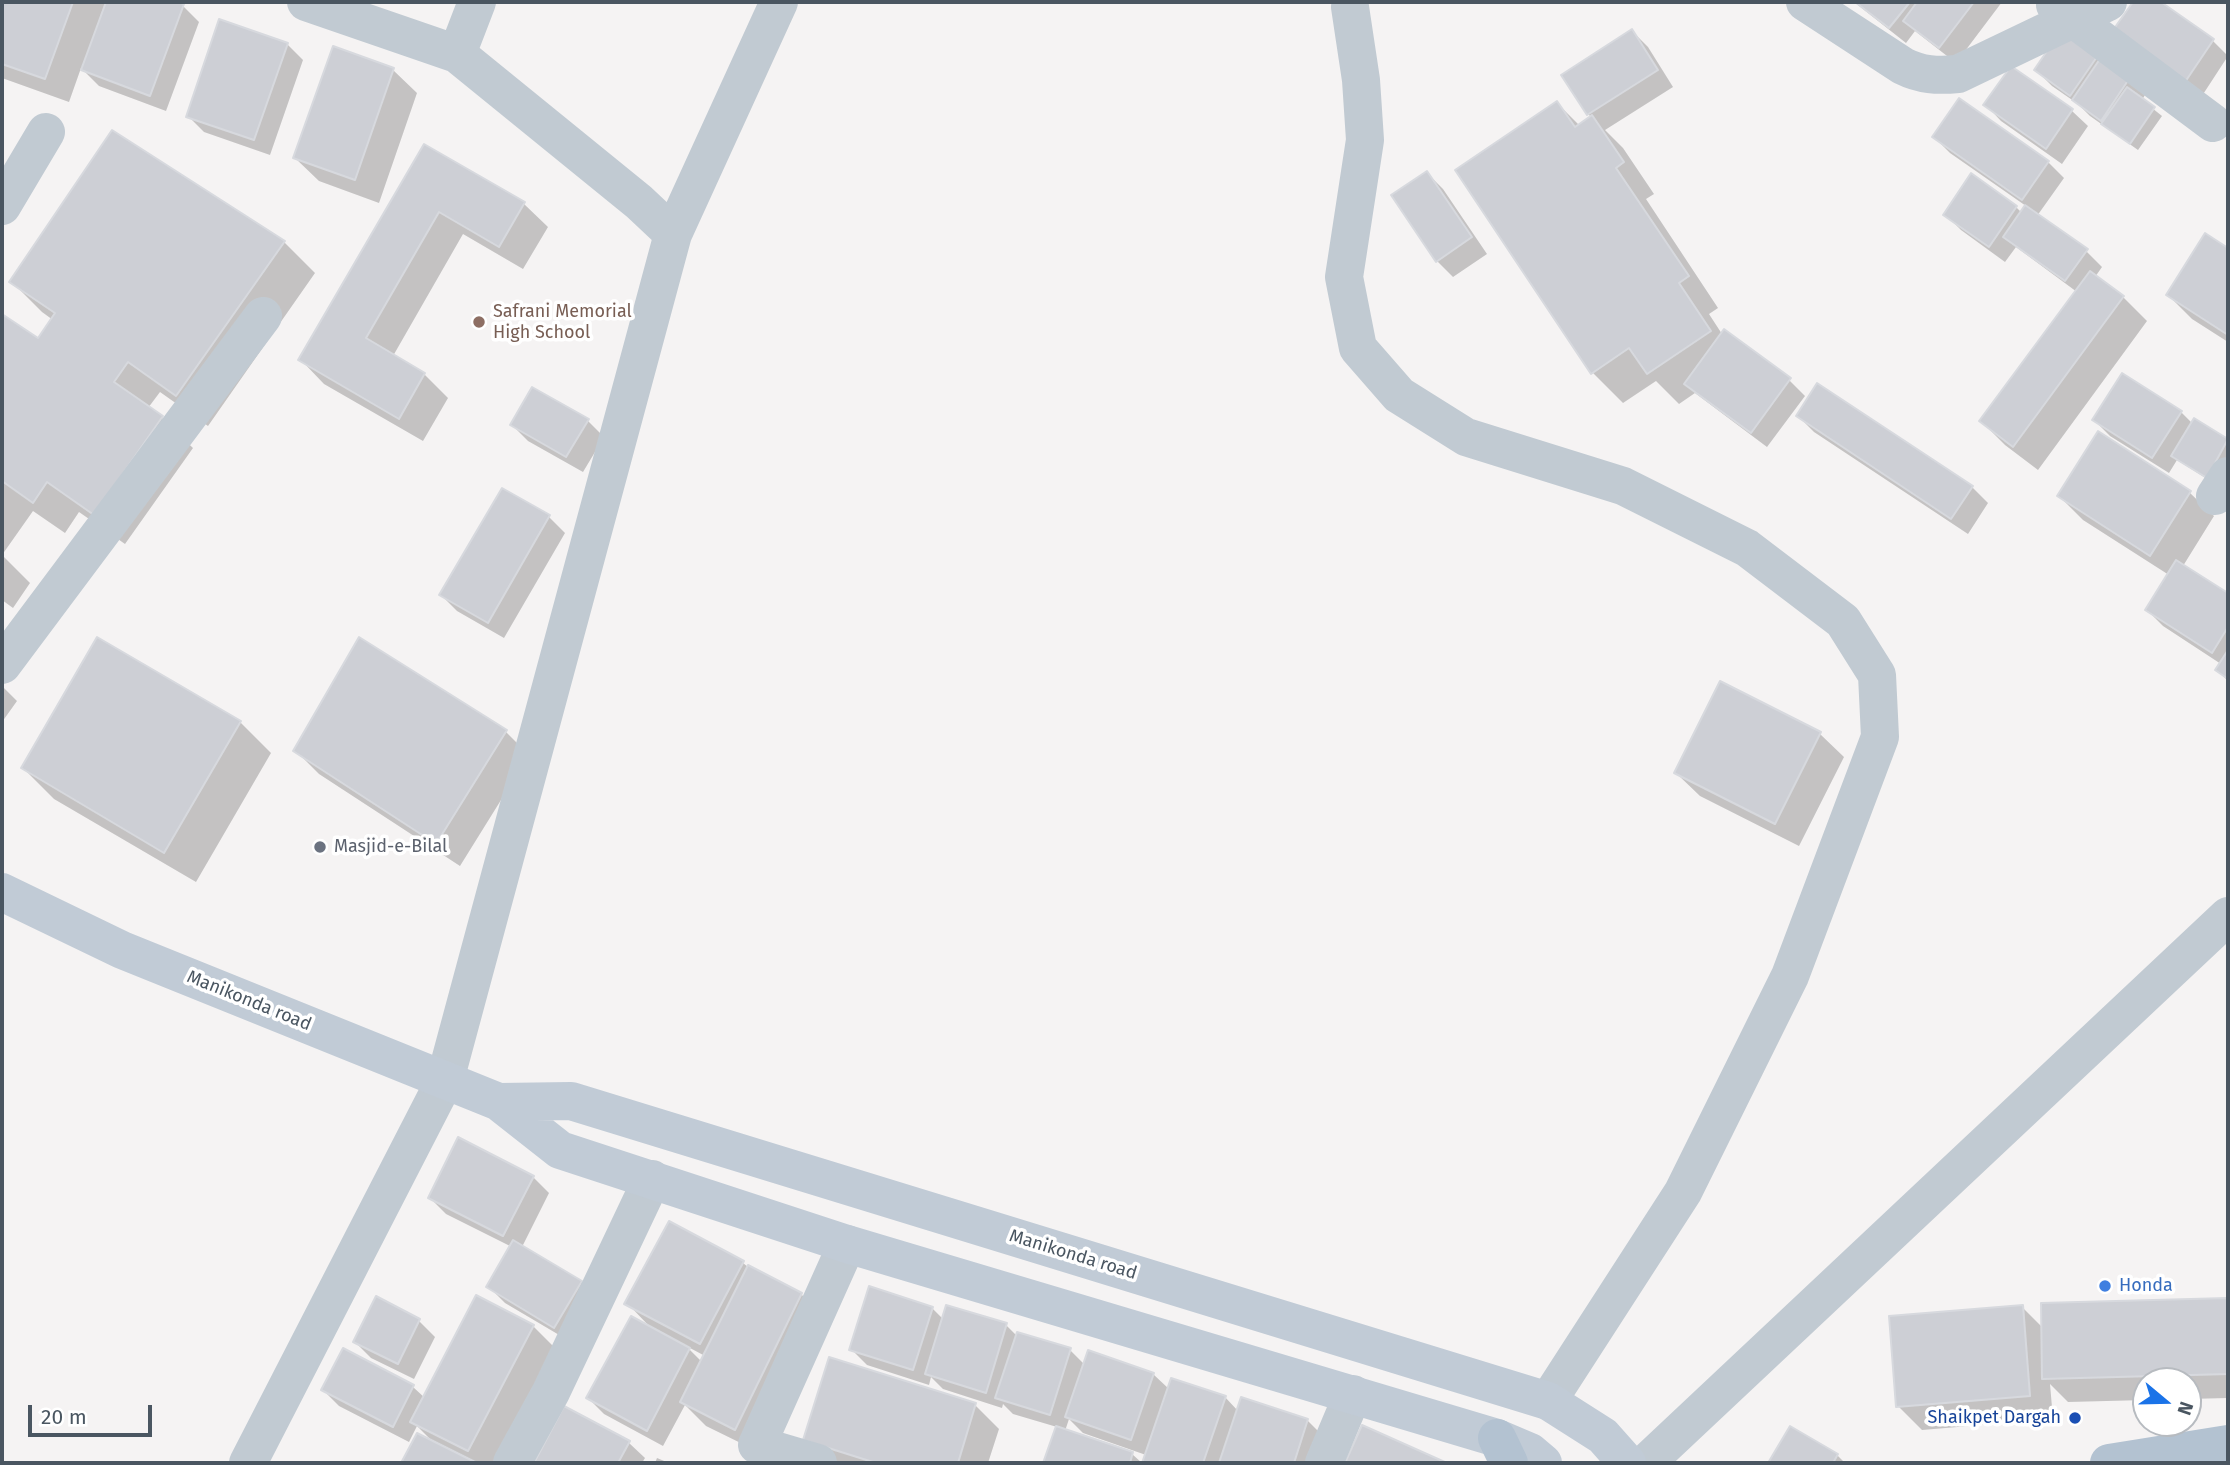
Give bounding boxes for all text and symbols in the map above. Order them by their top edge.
place label: Safrani Memorial High School [493,301,632,344]
marker: Safrani Memorial High School [471,314,487,330]
place label: Masjid-e-Bilal [334,836,447,858]
marker: Masjid-e-Bilal [312,839,328,855]
street label: Manikonda road [184,966,314,1036]
street label: Manikonda road [1007,1225,1139,1285]
place label: Honda [2119,1275,2173,1297]
marker: Honda [2097,1278,2113,1294]
north arrow [2132,1367,2202,1437]
scale bar [32,1392,156,1436]
text: N [2173,1399,2198,1418]
text: 20 m [41,1404,87,1430]
place label: Shaikpet Dargah [1928,1407,2061,1429]
marker: Shaikpet Dargah [2067,1410,2083,1426]

